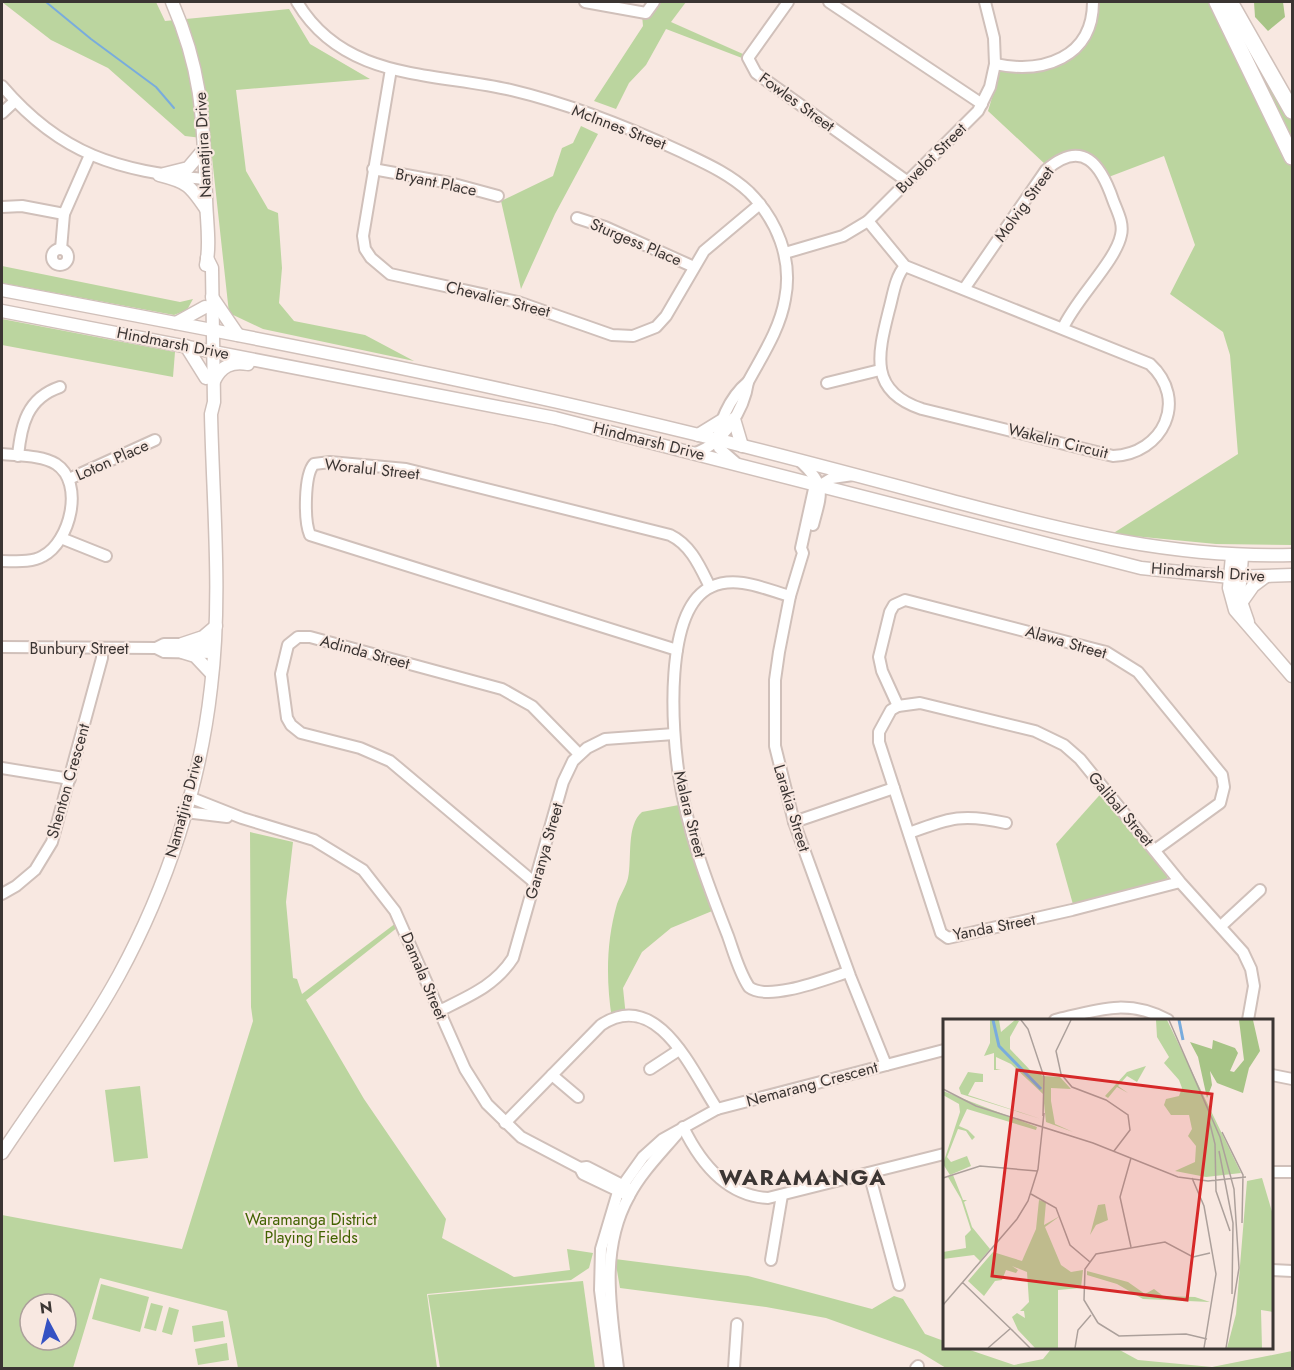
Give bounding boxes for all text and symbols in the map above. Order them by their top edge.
street label: Fowles Street [755,67,840,137]
street label: Namatjira Drive [189,92,217,198]
street label: McInnes Street [569,99,669,156]
street label: Buvelot Street [890,117,972,199]
street label: Molvig Street [989,161,1059,247]
street label: Bryant Place [393,162,479,202]
street label: Sturgess Place [587,212,685,272]
street label: Chevalier Street [443,275,553,323]
street label: Hindmarsh Drive [115,321,231,365]
street label: Hindmarsh Drive [591,416,707,466]
street label: Wakelin Circuit [1006,417,1111,465]
street label: Loton Place [72,434,152,486]
street label: Woralul Street [323,453,421,485]
street label: Hindmarsh Drive [1150,557,1266,587]
street label: Alawa Street [1023,619,1109,665]
street label: Adinda Street [318,629,413,675]
street label: Bunbury Street [29,637,129,660]
street label: Shenton Crescent [41,721,95,841]
street label: Namatjira Drive [159,752,209,860]
street label: Larakia Street [768,762,816,855]
street label: Galibal Street [1083,767,1159,852]
street label: Malara Street [668,768,712,860]
street label: Garanya Street [519,800,569,902]
street label: Yanda Street [951,908,1037,946]
street label: Damala Street [395,929,453,1023]
inset map [943,1019,1273,1349]
street label: Nemarang Crescent [744,1055,880,1113]
district label: WARAMANGA [719,1161,887,1193]
park label: Waramanga District Playing Fields [245,1208,377,1249]
north arrow [18,1292,78,1352]
text: N [39,1295,54,1320]

